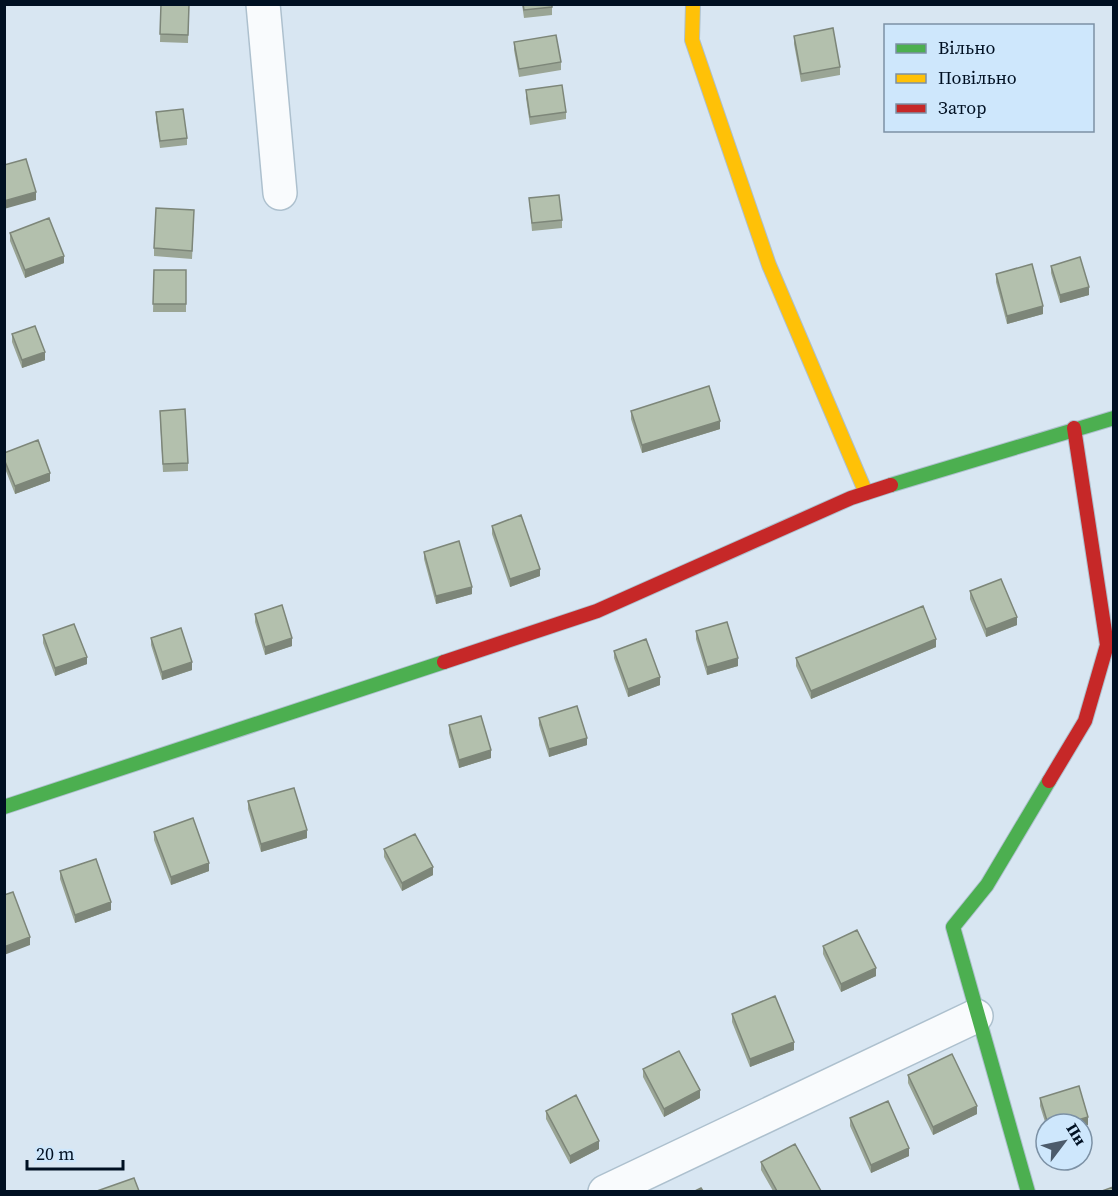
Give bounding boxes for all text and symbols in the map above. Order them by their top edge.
legend [884,24,1094,132]
text: Вільно [938,35,995,60]
text: Повільно [938,65,1017,90]
text: Затор [938,95,986,120]
north arrow [1034,1112,1094,1172]
text: Пн [1061,1119,1092,1149]
scale bar [27,1133,123,1171]
text: 20 m [36,1141,74,1166]

